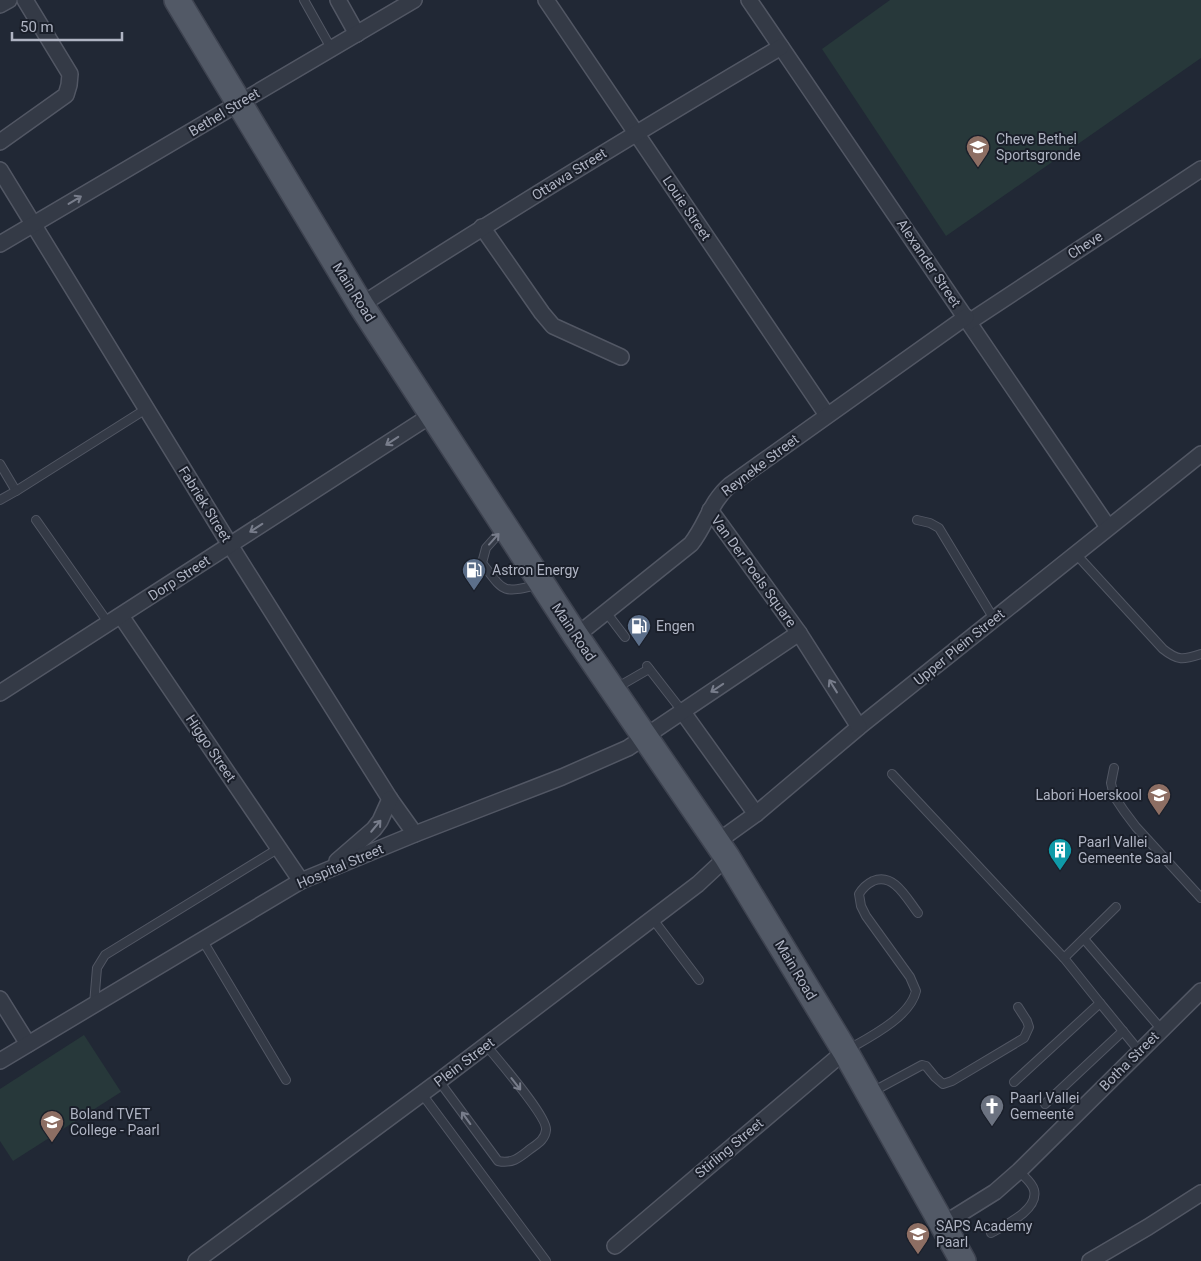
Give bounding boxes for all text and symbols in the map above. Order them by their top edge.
scale bar [12,10,122,42]
text: 50 m [20,18,54,36]
street label: Bethel Street [186,84,263,139]
place label: Cheve Bethel Sportsgronde [996,131,1081,163]
school or university icon: Cheve Bethel Sportsgronde [965,134,991,168]
street label: Ottawa Street [529,144,610,203]
street label: Louie Street [660,173,715,244]
one-way arrow [68,194,82,204]
street label: Alexander Street [894,216,965,310]
street label: Cheve [1065,228,1105,262]
street label: Main Road [330,260,378,324]
street label: Reyneke Street [718,431,802,499]
one-way arrow [386,436,400,446]
street label: Fabriek Street [175,463,235,545]
street label: Van Der Poels Square [708,512,800,630]
one-way arrow [249,524,263,534]
one-way arrow [488,533,500,546]
street label: Dorp Street [145,552,213,604]
fuel station icon: Astron Energy [461,557,487,591]
place label: Astron Energy [492,562,579,578]
street label: Main Road [549,600,599,664]
street label: Upper Plein Street [911,605,1008,688]
fuel station icon: Engen [626,613,652,647]
place label: Engen [656,618,695,634]
one-way arrow [828,680,838,694]
one-way arrow [710,683,724,693]
street label: Higgo Street [183,711,240,785]
school or university icon: Labori Hoerskool [1146,782,1172,816]
place label: Labori Hoerskool [1036,787,1142,803]
one-way arrow [370,820,381,833]
place label: Paarl Vallei Gemeente Saal [1078,834,1172,866]
building icon: Paarl Vallei Gemeente Saal [1047,837,1073,871]
street label: Hospital Street [294,840,386,891]
street label: Main Road [772,937,820,1003]
street label: Botha Street [1096,1028,1162,1094]
street label: Plein Street [431,1034,498,1090]
one-way arrow [511,1077,522,1090]
place label: Paarl Vallei Gemeente [1010,1090,1079,1122]
church icon: Paarl Vallei Gemeente [979,1093,1005,1127]
place label: Boland TVET College - Paarl [70,1106,160,1138]
school or university icon: Boland TVET College - Paarl [39,1109,65,1143]
one-way arrow [461,1111,471,1125]
street label: Stirling Street [692,1115,767,1181]
place label: SAPS Academy Paarl [936,1218,1033,1250]
school or university icon: SAPS Academy Paarl [905,1221,931,1255]

